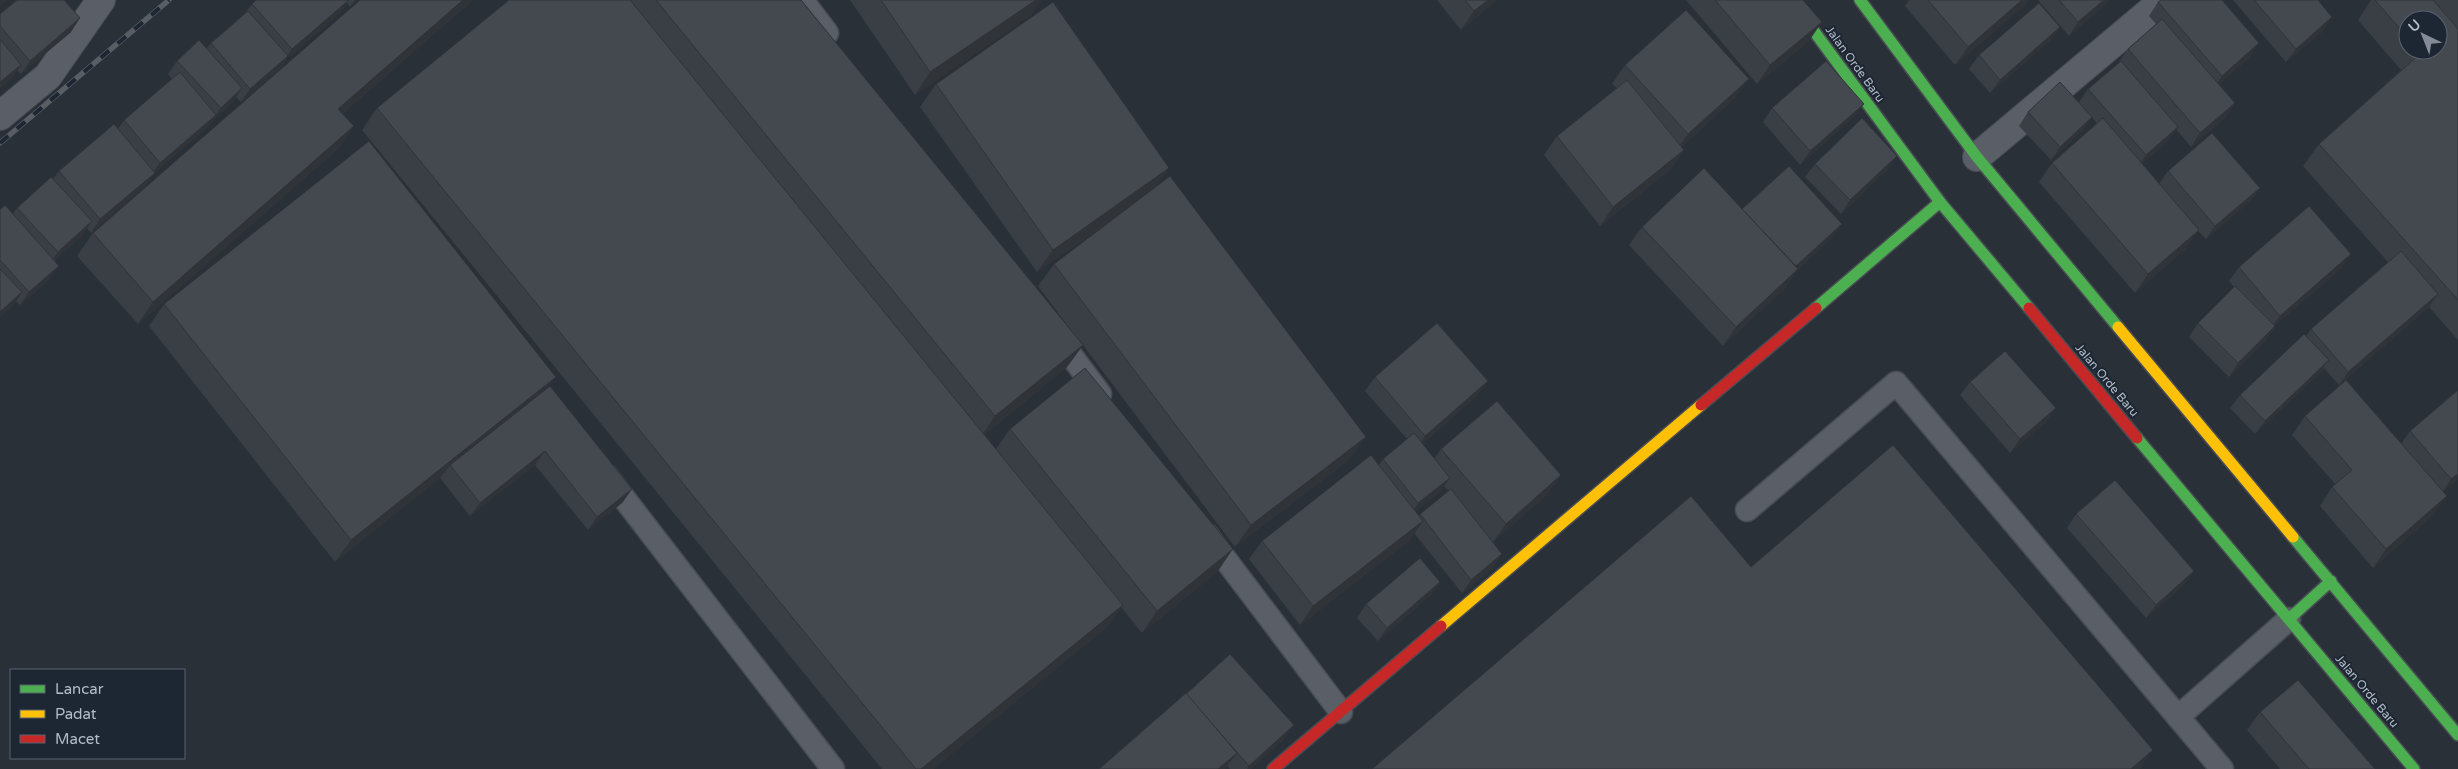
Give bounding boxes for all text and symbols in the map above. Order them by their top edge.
north arrow [2398,10,2448,60]
text: U [2405,16,2424,36]
street label: Jalan Orde Baru [1823,23,1887,105]
street label: Jalan Orde Baru [2072,341,2142,419]
street label: Jalan Orde Baru [2332,652,2402,730]
legend [10,669,185,759]
text: Lancar [55,680,104,698]
text: Padat [55,705,97,723]
text: Macet [55,730,100,748]

